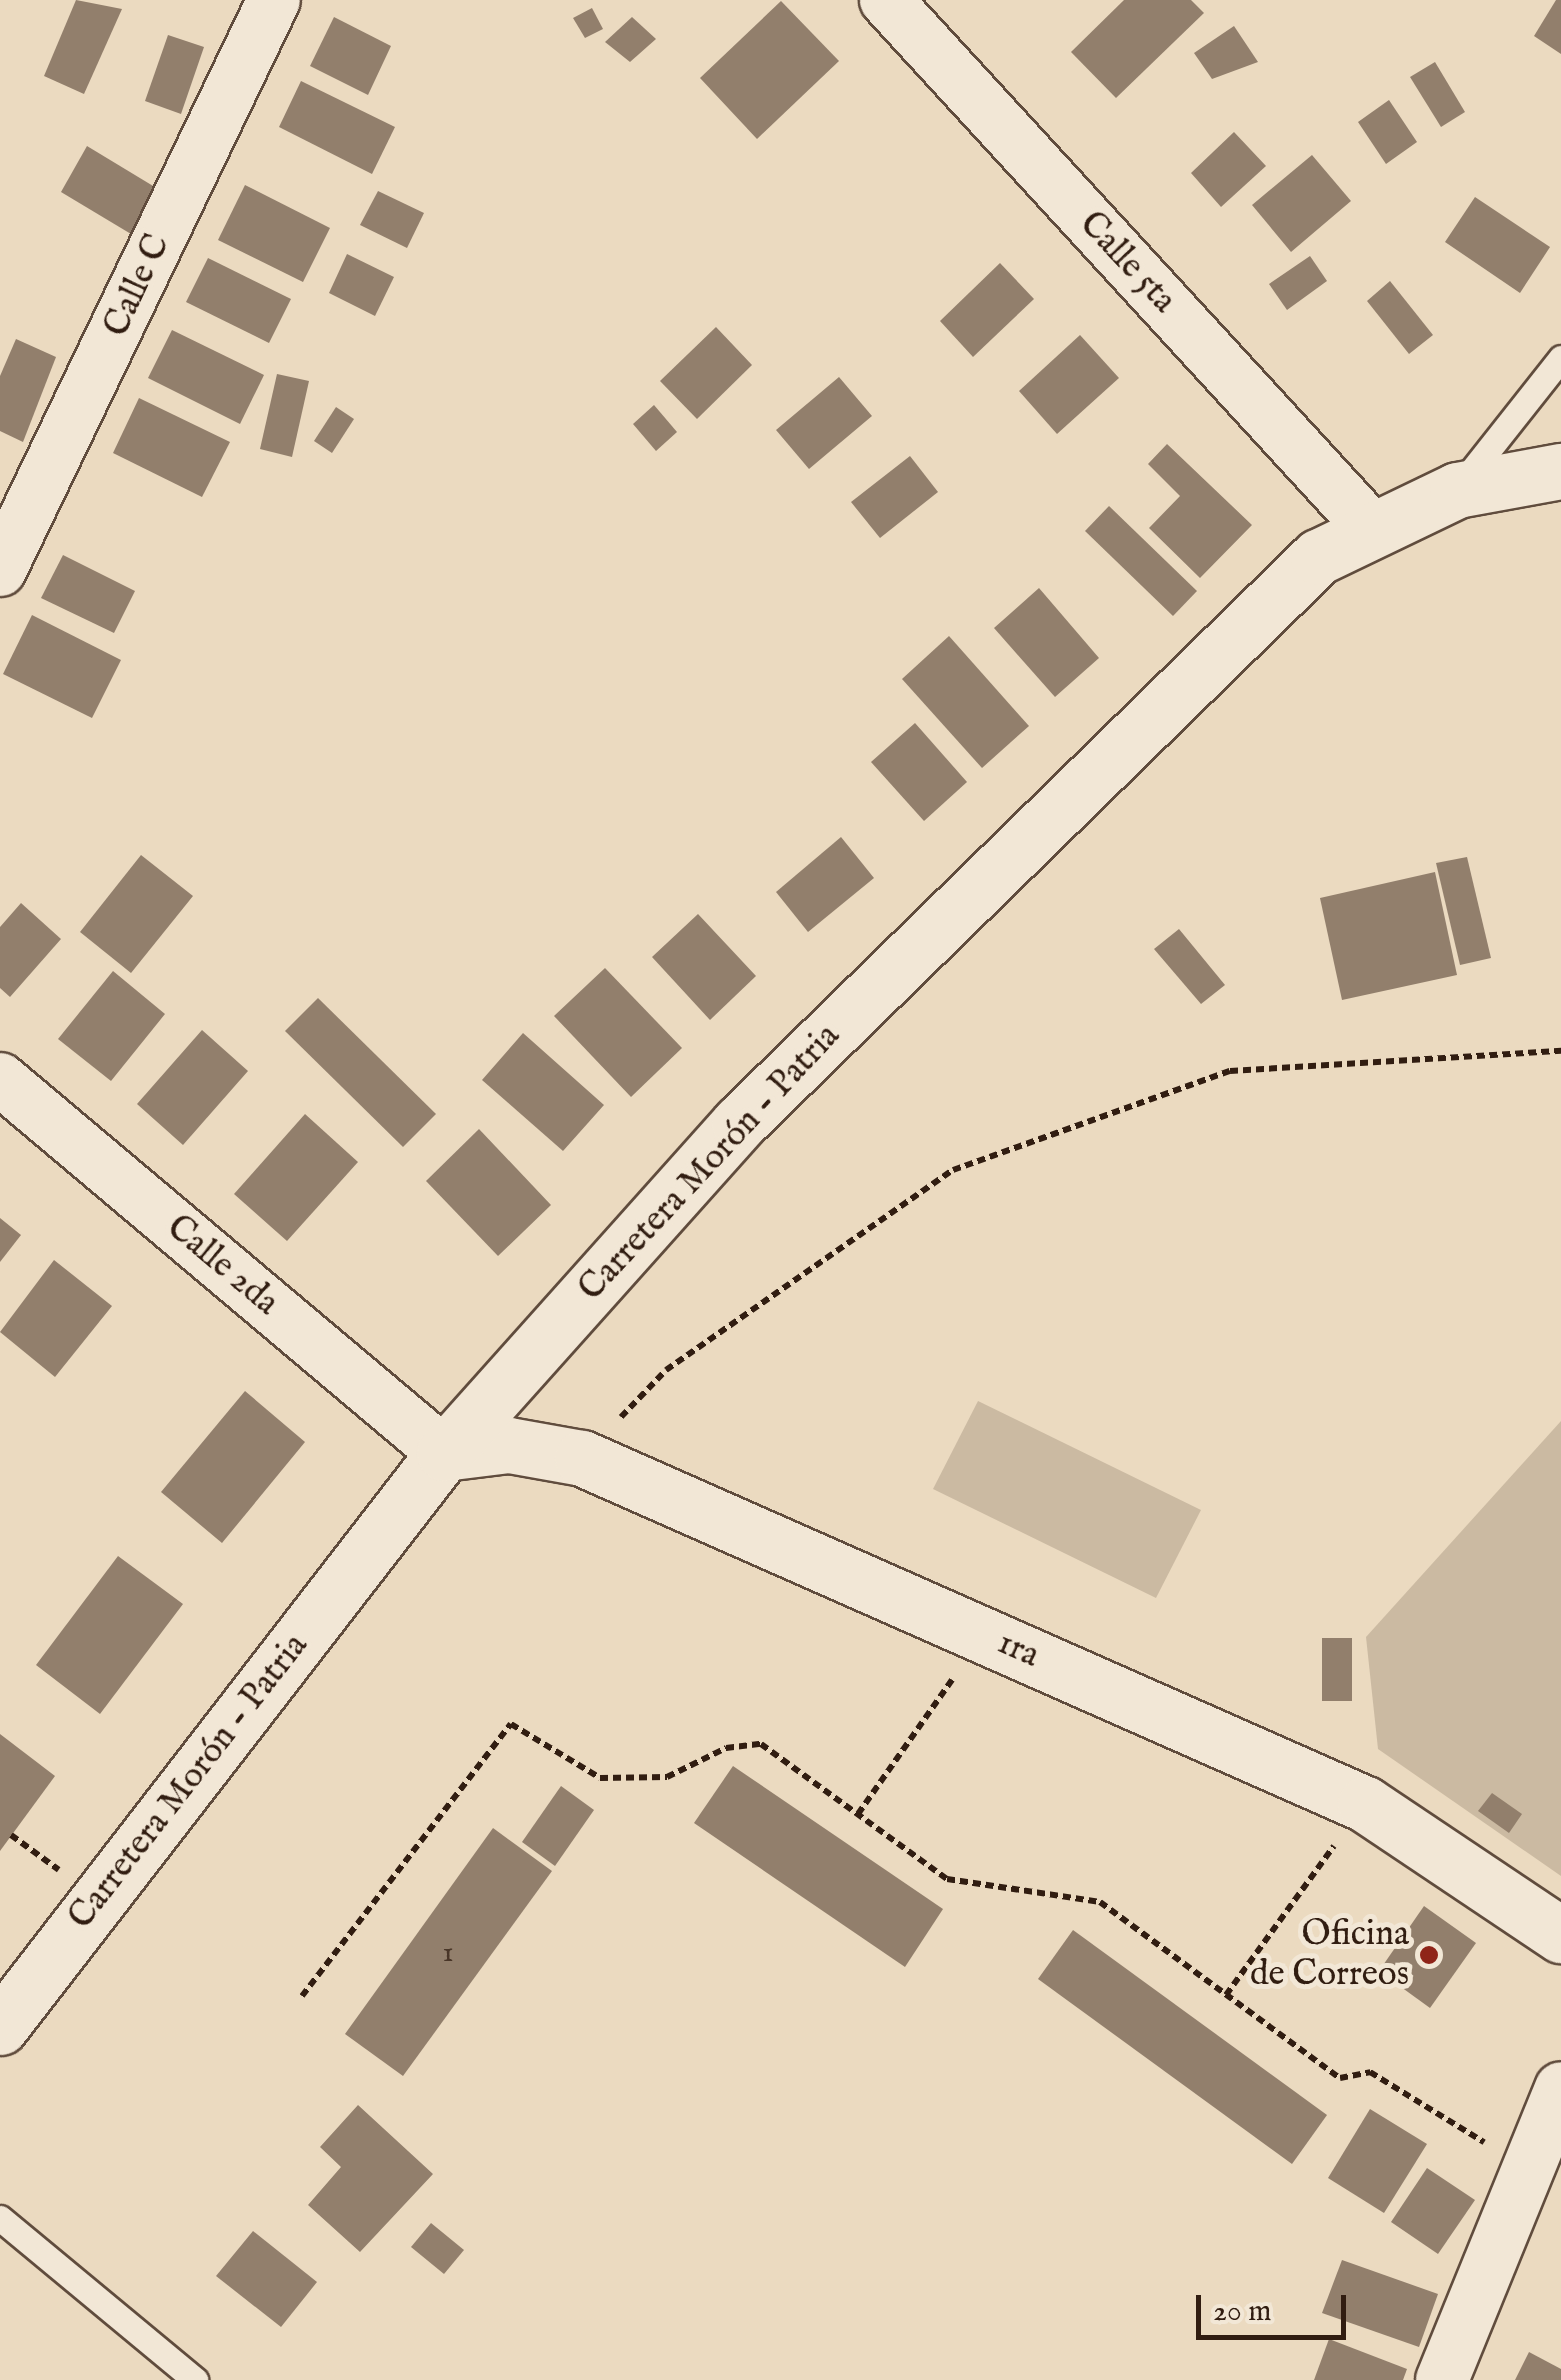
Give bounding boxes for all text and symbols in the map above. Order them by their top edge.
street label: Calle 5ta [1070,204,1184,322]
street label: Calle C [96,228,180,344]
street label: Carretera Morón - Patria [571,1016,849,1310]
street label: Calle 2da [158,1207,286,1325]
street label: 1ra [991,1622,1045,1678]
street label: Carretera Morón - Patria [61,1626,317,1938]
place label: Oficina de Correos [1250,1914,1409,1996]
house number: 1 [442,1935,454,1971]
marker: Oficina de Correos [1418,1944,1440,1966]
scale bar [1201,2275,1351,2337]
text: 20 m [1213,2293,1272,2331]

